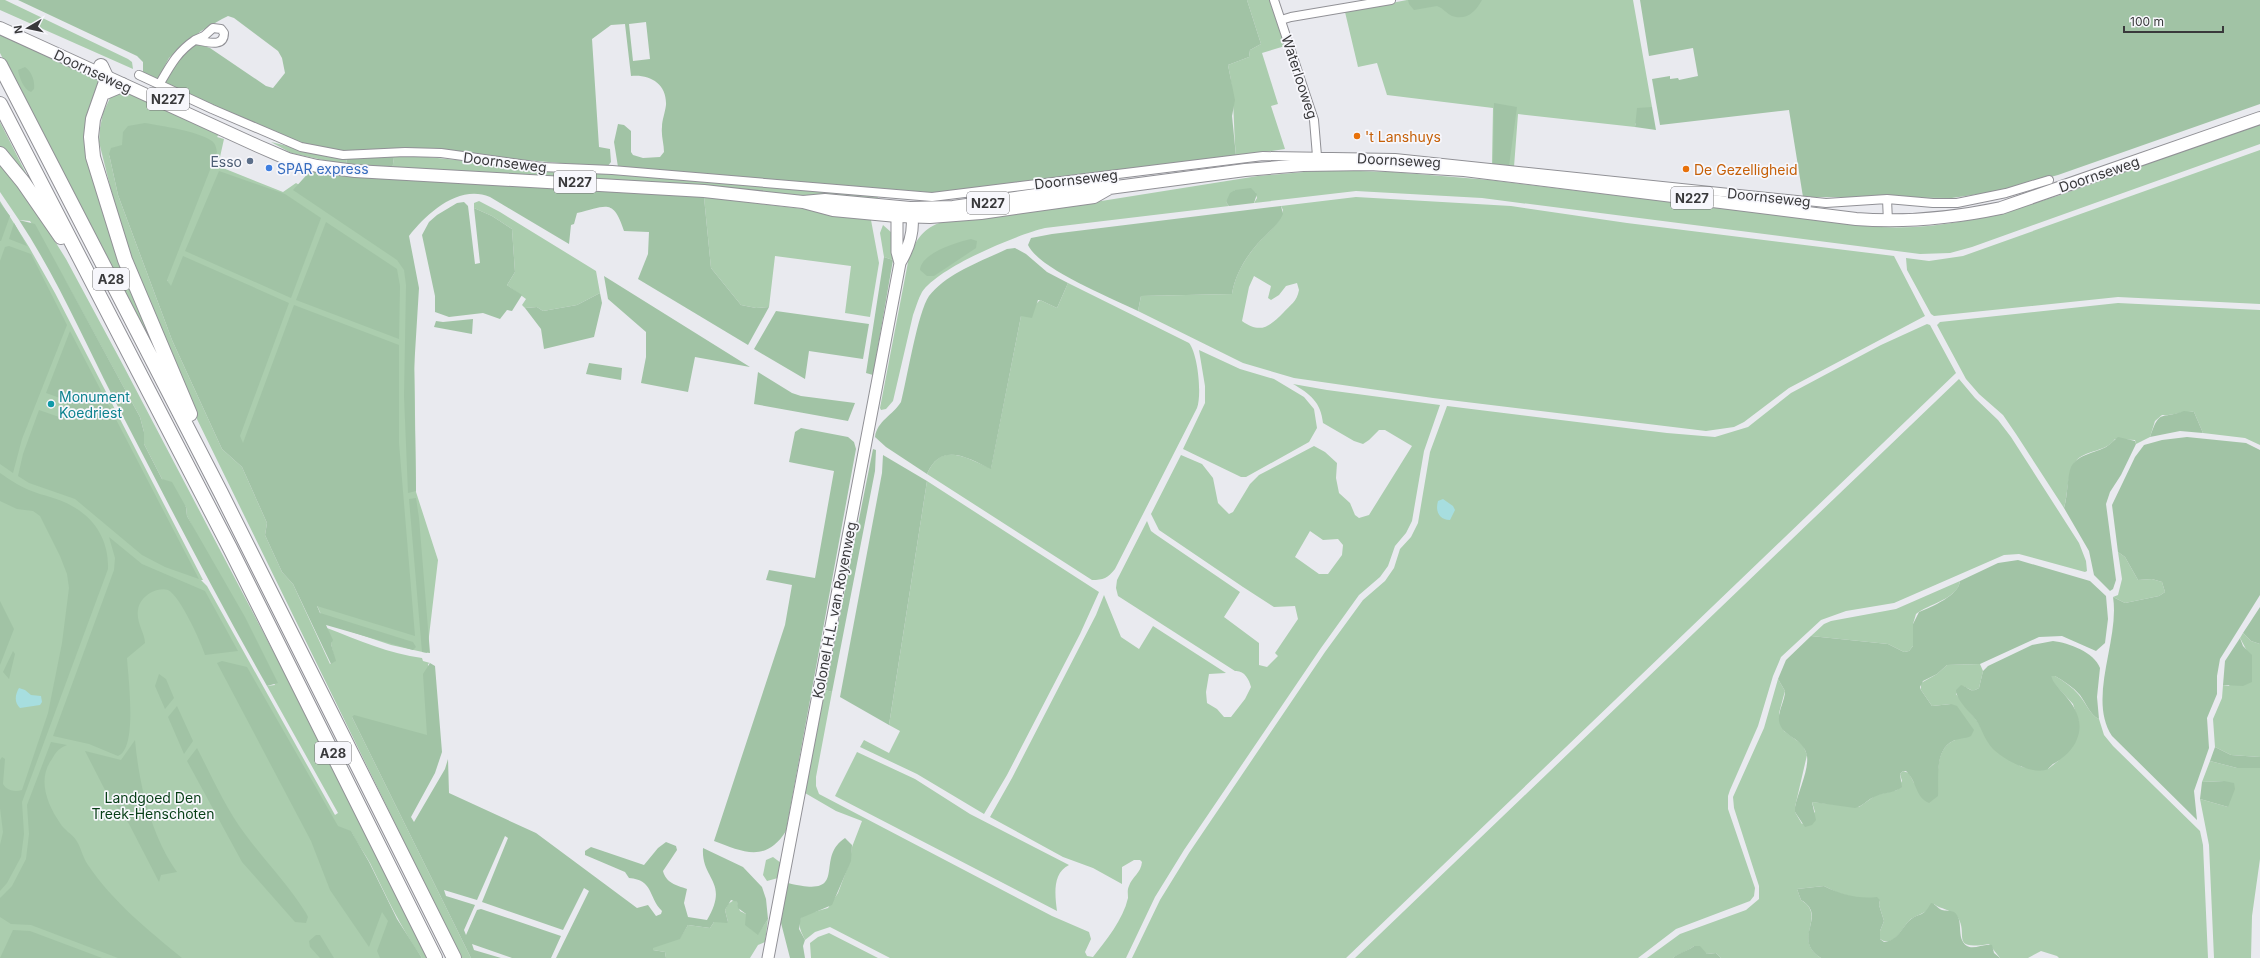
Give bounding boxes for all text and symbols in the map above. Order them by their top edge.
north arrow [8,8,48,48]
scale bar [2124,8,2223,34]
text: 100 m [2130,14,2164,29]
text: N [11,24,26,35]
street label: Waterlooweg [1278,33,1322,121]
street label: Doornseweg [51,46,135,96]
road number: N227 [147,88,189,110]
place label: 't Lanshuys [1365,128,1441,145]
marker: 't Lanshuys [1352,131,1362,141]
street label: Doornseweg [462,148,548,176]
street label: Doornseweg [1357,149,1441,171]
street label: Doornseweg [2057,152,2141,196]
place label: Esso [210,153,242,170]
marker: Esso [245,156,255,166]
place label: SPAR express [277,160,369,177]
place label: De Gezelligheid [1694,161,1797,178]
marker: SPAR express [264,163,274,173]
marker: De Gezelligheid [1681,164,1691,174]
street label: Doornseweg [1033,165,1119,193]
road number: N227 [554,171,596,193]
street label: Doornseweg [1726,184,1812,210]
road number: N227 [1671,187,1713,209]
road number: N227 [967,192,1009,214]
road number: A28 [93,268,129,290]
place label: Monument Koedriest [59,388,130,421]
marker: Monument Koedriest [46,399,56,409]
street label: Kolonel H.L. van Royenweg [808,520,860,700]
road number: A28 [315,742,351,764]
park label: Landgoed Den Treek-Henschoten [92,789,214,822]

